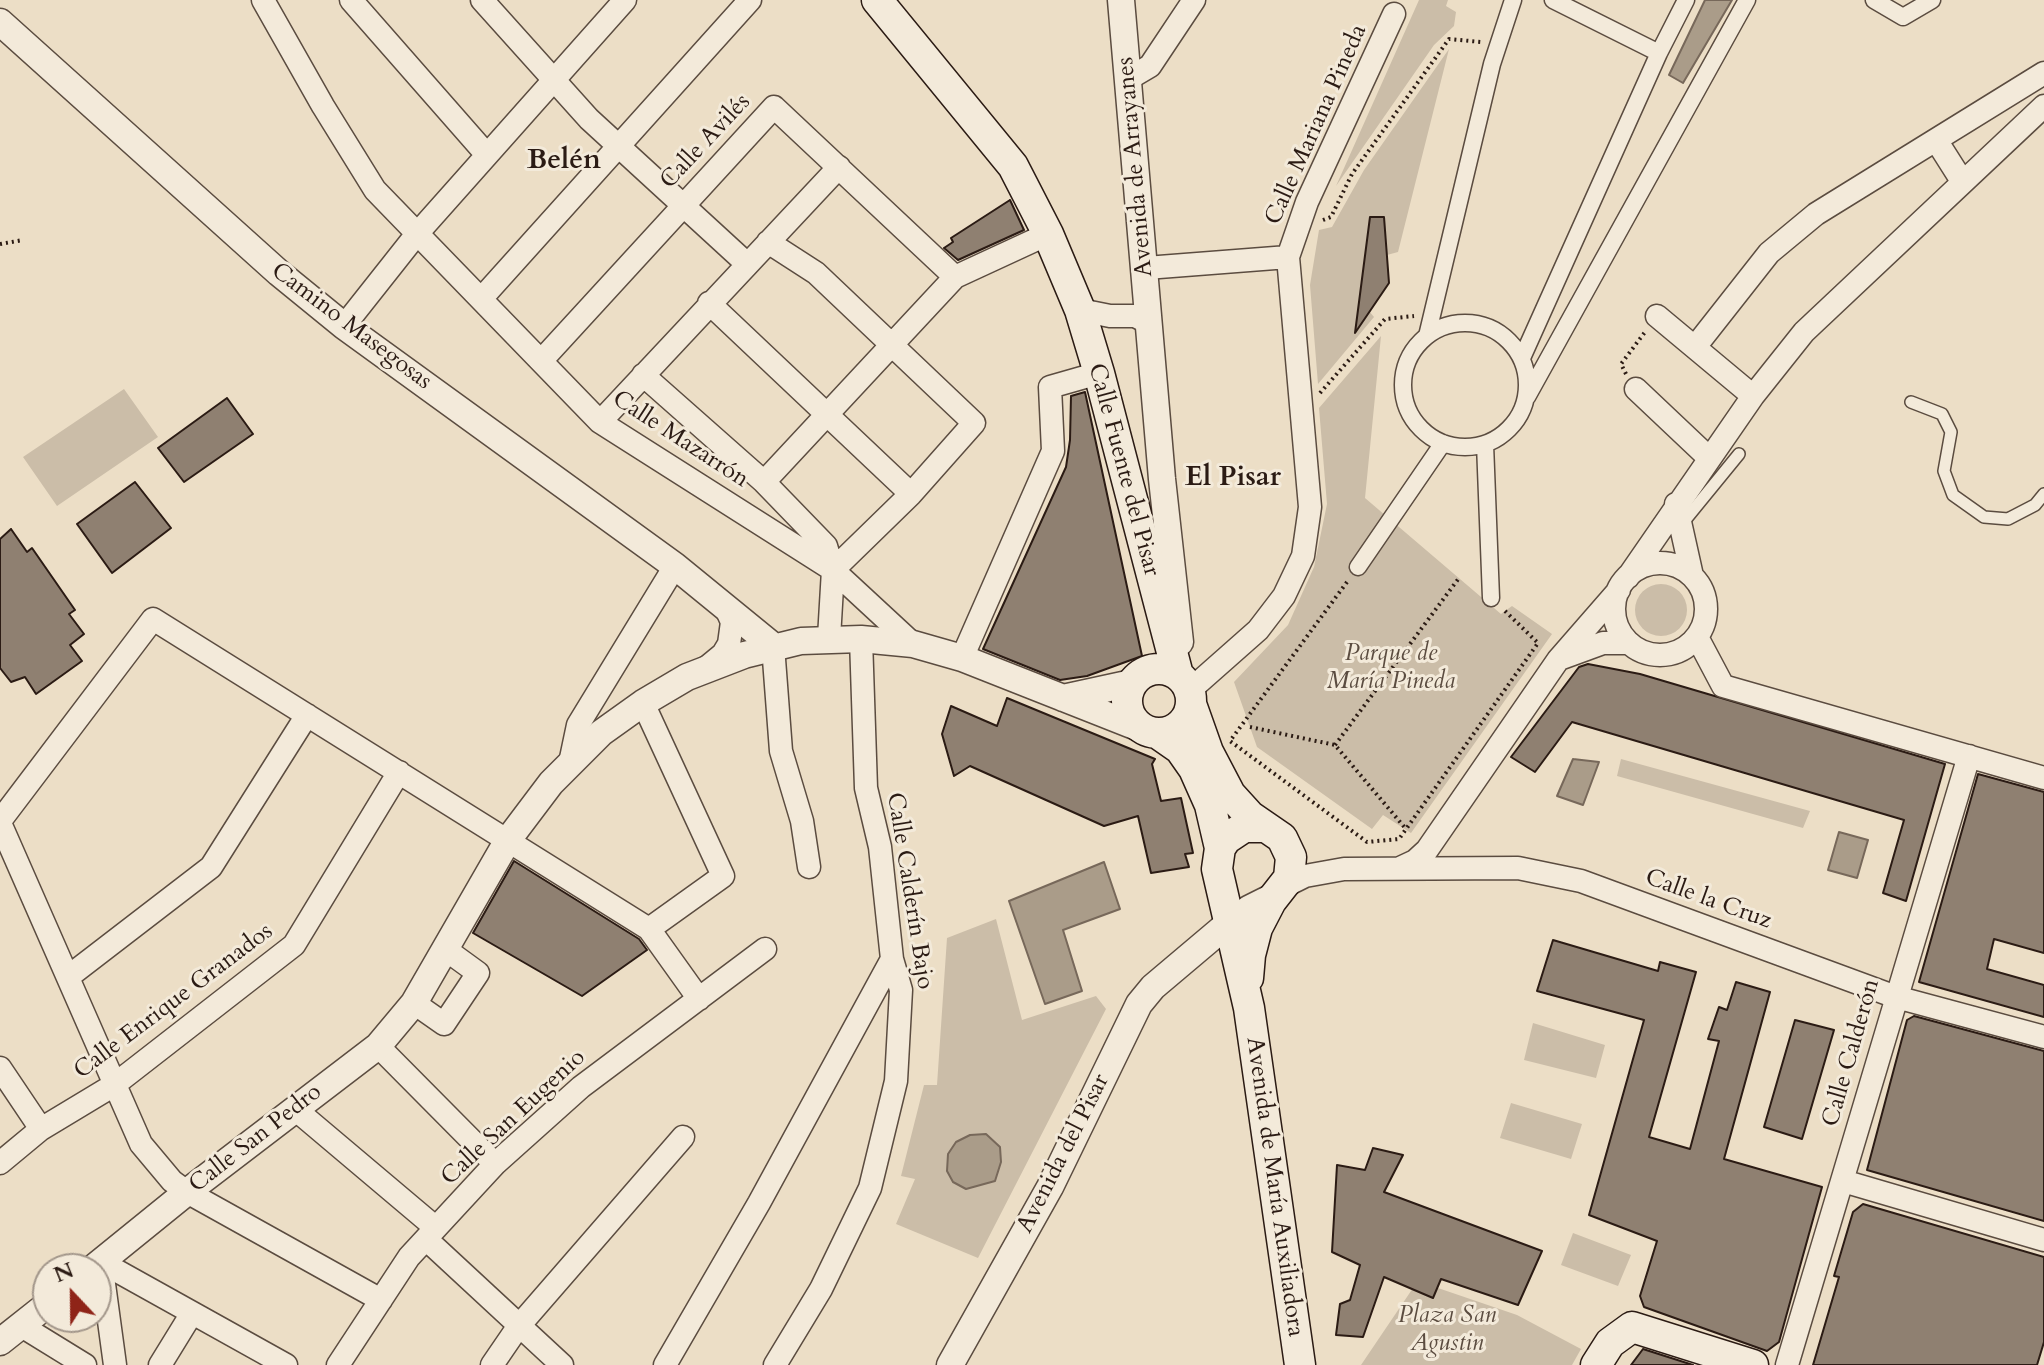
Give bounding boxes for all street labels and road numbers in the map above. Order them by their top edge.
street label: Calle Mariana Pineda [1260,20,1374,230]
street label: Avenida de Arrayanes [1112,56,1160,278]
street label: Calle Avilés [655,89,757,195]
street label: Camino Masegosas [265,257,437,397]
street label: Calle Fuente del Pisar [1081,361,1165,579]
street label: Calle Mazarrón [607,385,753,495]
street label: Calle Calderín Bajo [879,791,939,991]
street label: Calle la Cruz [1641,864,1775,936]
street label: Calle Enrique Granados [69,918,279,1086]
street label: Calle Calderón [1817,976,1887,1130]
street label: Avenida de María Auxiliadora [1239,1035,1309,1339]
street label: Calle San Eugenio [436,1044,592,1192]
street label: Avenida del Pisar [1012,1070,1116,1238]
street label: Calle San Pedro [184,1078,328,1200]

